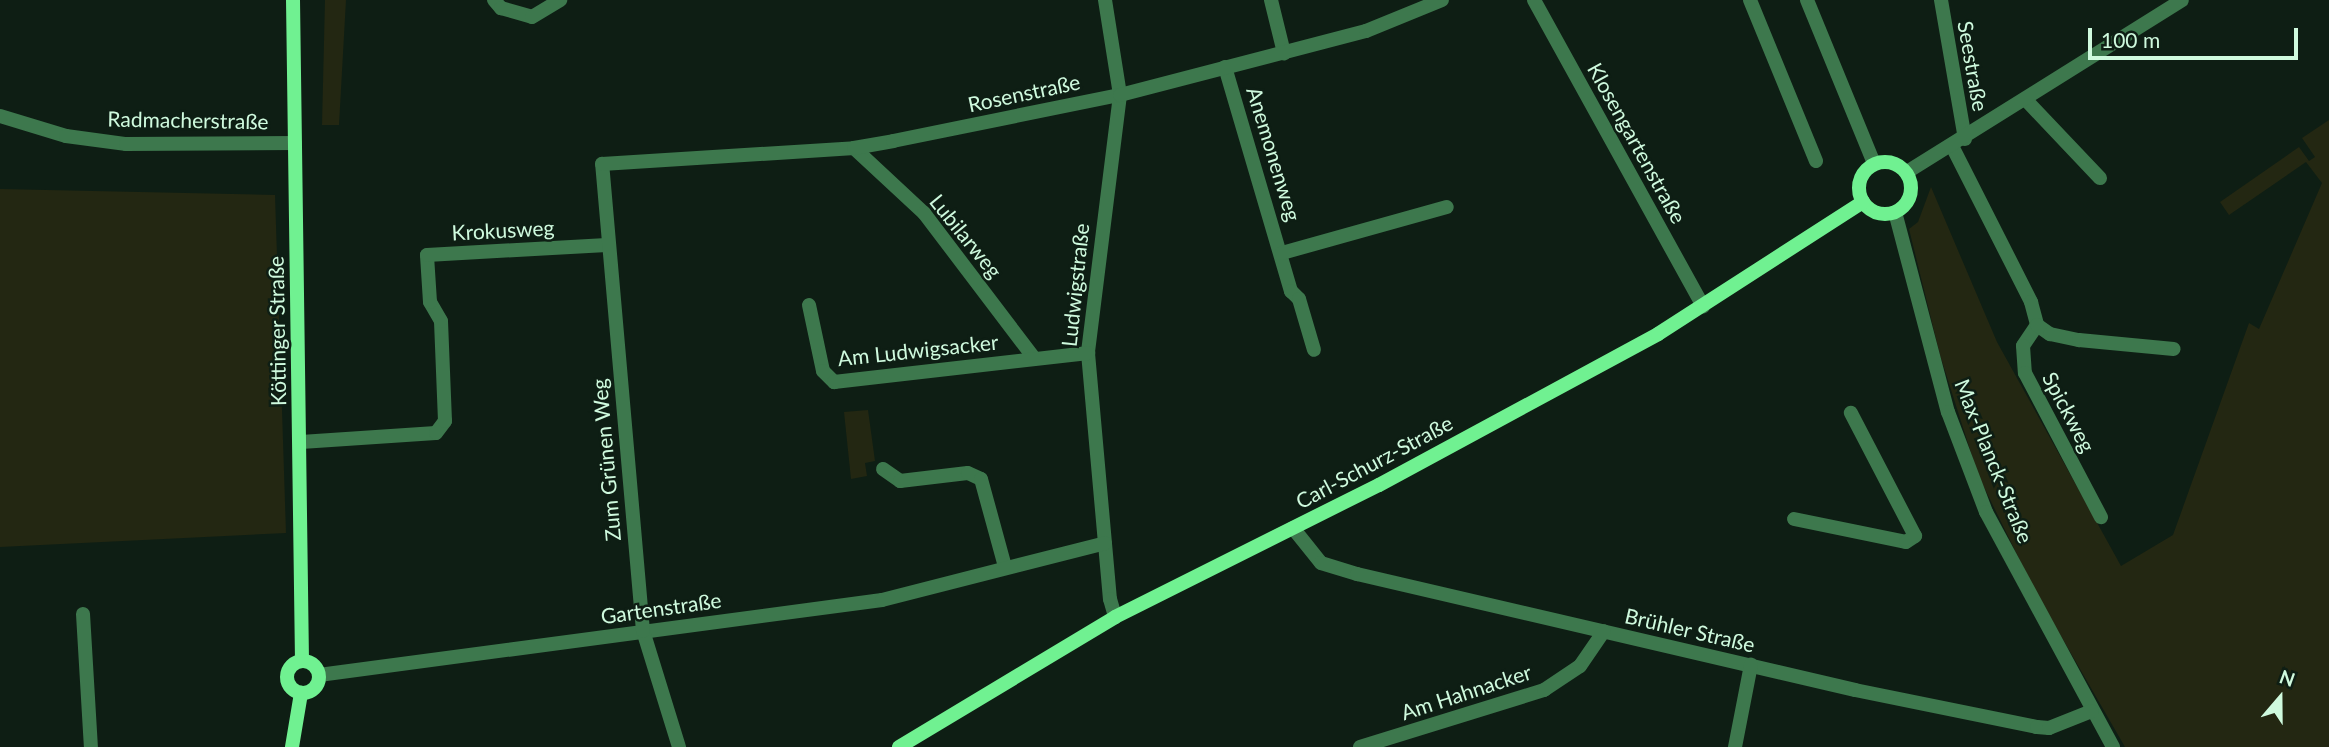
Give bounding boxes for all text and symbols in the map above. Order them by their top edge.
scale bar [2091,14,2301,58]
street label: Seestraße [1953,19,1993,113]
text: 100 m [2101,27,2160,52]
street label: Klosengartenstraße [1582,58,1692,228]
street label: Rosenstraße [966,69,1082,117]
street label: Anemonenweg [1242,84,1306,224]
street label: Radmacherstraße [107,106,269,134]
street label: Lubilarweg [925,189,1007,283]
street label: Krokusweg [451,215,555,245]
street label: Ludwigstraße [1056,222,1094,348]
street label: Köttinger Straße [263,256,291,406]
street label: Am Ludwigsacker [836,329,1000,371]
street label: Spickweg [2037,368,2101,456]
street label: Max-Planck-Straße [1950,375,2038,547]
street label: Zum Grünen Weg [586,377,626,543]
street label: Carl-Schurz-Straße [1291,410,1457,514]
street label: Gartenstraße [599,587,723,629]
street label: Brühler Straße [1622,603,1758,657]
street label: Am Hahnacker [1398,659,1534,725]
north arrow [2245,663,2315,733]
text: N [2277,664,2298,691]

